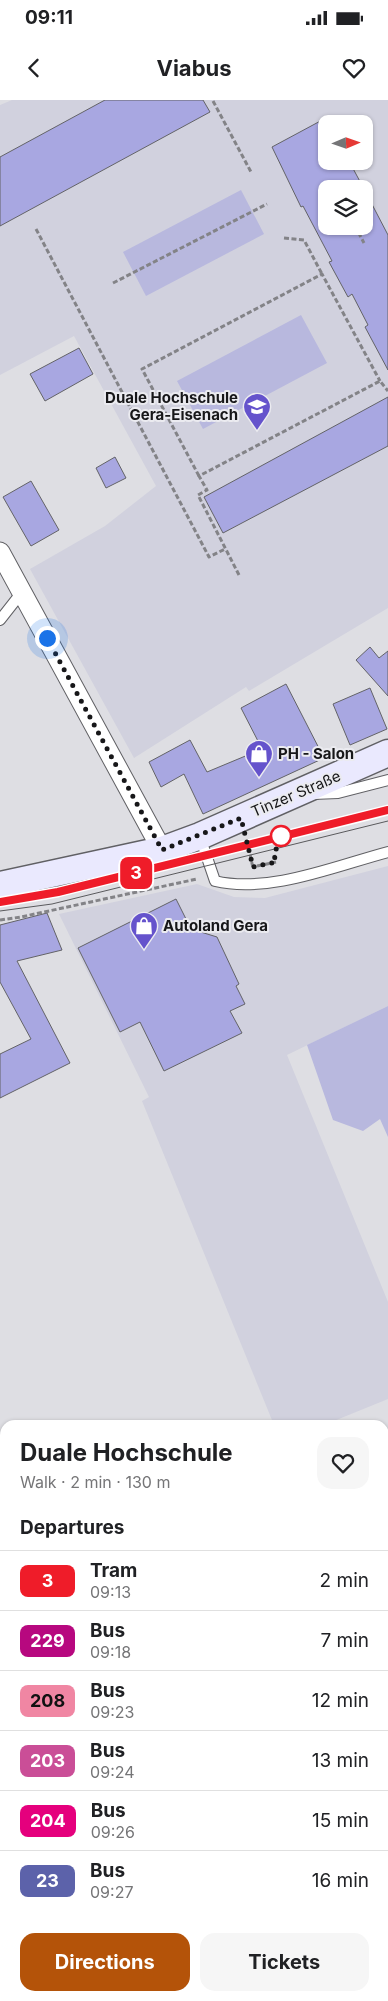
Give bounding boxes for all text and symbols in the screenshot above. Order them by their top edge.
text: 09:11 [25,6,73,29]
icon: back [20,54,48,82]
icon: heart [340,54,368,82]
text: Viabus [156,55,232,81]
north arrow [318,115,372,170]
map controls [318,115,373,235]
button: layers [318,180,373,235]
place label: Duale Hochschule Gera-Eisenach [105,388,238,424]
school or university icon: Duale Hochschule Gera-Eisenach [242,392,272,431]
your location [35,626,60,651]
shop icon: PH - Salon [244,739,274,778]
place label: PH - Salon [278,744,354,763]
street label: Tinzer Straße [248,766,343,821]
unlabelled marker [270,825,292,847]
line badge: 3 [120,857,152,889]
text: 3 [130,862,142,883]
shop icon: Autoland Gera [129,911,159,950]
place label: Autoland Gera [163,916,268,935]
button: heart [317,1437,369,1489]
text: Duale Hochschule [20,1438,233,1467]
text: Walk · 2 min · 130 m [20,1472,170,1492]
text: Departures [20,1516,124,1539]
text: Tram [90,1559,137,1582]
text: 2 min [320,1569,369,1592]
text: 3 [42,1570,53,1591]
text: 09:13 [90,1582,131,1602]
text: Bus [90,1619,125,1642]
text: 7 min [320,1629,369,1652]
text: 229 [30,1630,65,1651]
text: 09:18 [90,1642,131,1662]
text: Bus [90,1679,125,1702]
text: 12 min [312,1689,369,1712]
text: 208 [30,1690,65,1711]
text: 09:23 [90,1702,134,1722]
text: Bus [90,1739,125,1762]
text: 13 min [312,1749,369,1772]
text: 203 [30,1750,65,1771]
text: 09:24 [90,1762,135,1782]
text: Bus [91,1799,126,1822]
text: 15 min [312,1809,369,1832]
text: 204 [30,1810,66,1831]
text: 09:26 [91,1822,135,1842]
text: Bus [90,1859,125,1882]
text: 16 min [312,1869,369,1892]
text: 23 [36,1870,59,1891]
text: 09:27 [90,1882,133,1902]
button: Directions [20,1933,190,1991]
button: Tickets [200,1933,369,1991]

